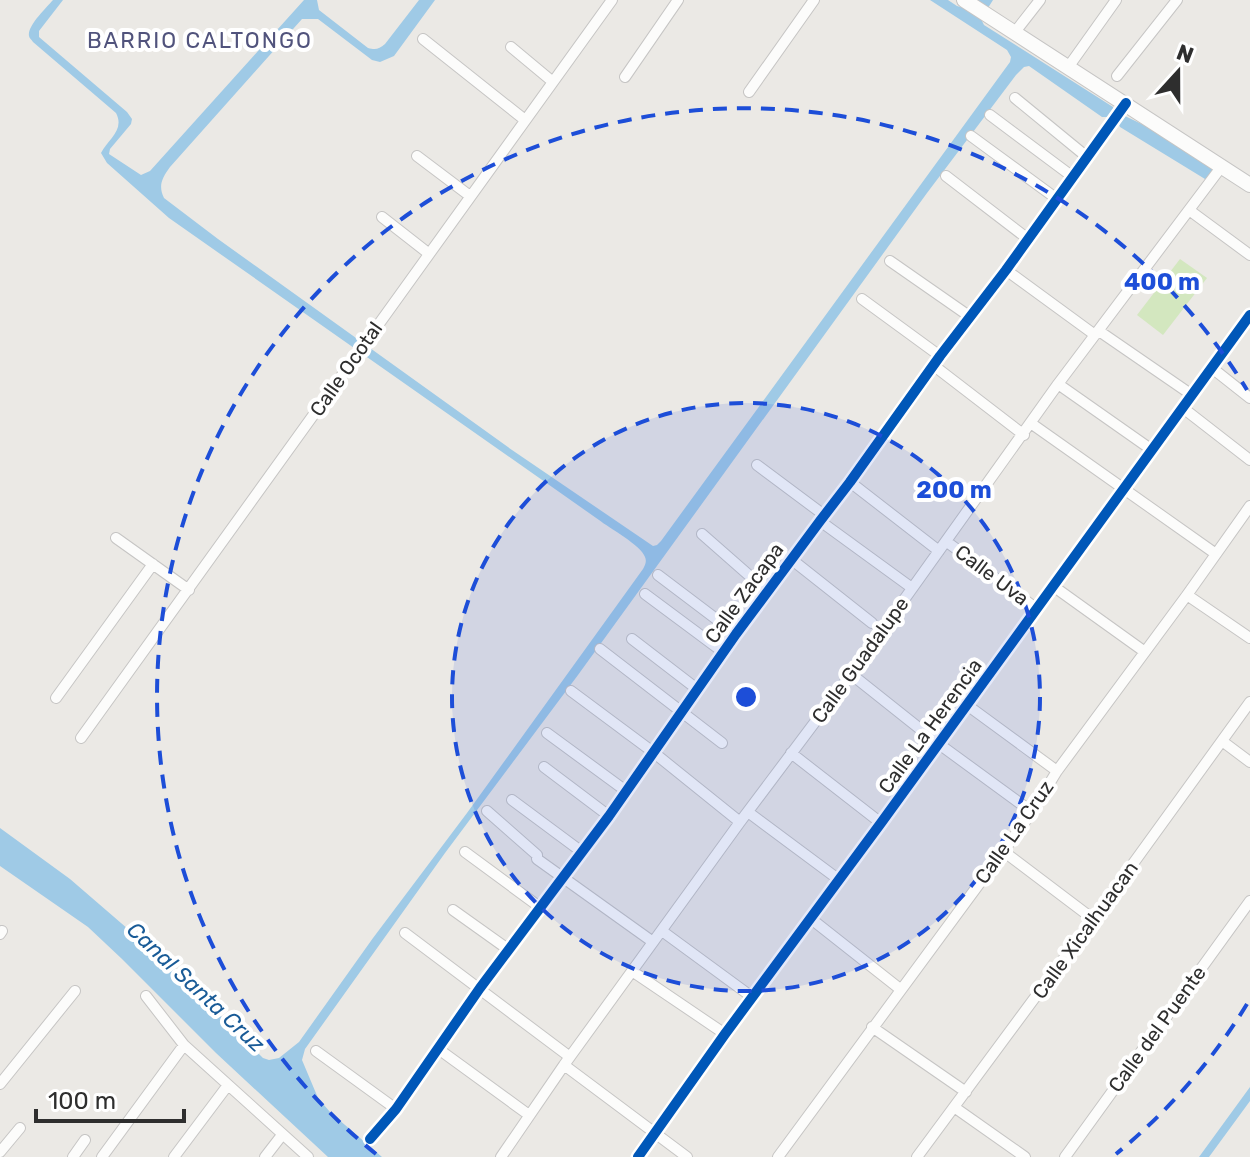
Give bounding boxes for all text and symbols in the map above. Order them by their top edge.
district label: BARRIO CALTONGO [87,27,313,54]
north arrow [1138,32,1218,112]
text: N [1173,38,1197,69]
text: 400 m [1124,268,1200,296]
street label: Calle Ocotal [305,317,387,421]
text: 200 m [916,476,992,504]
street label: Calle Zacapa [700,538,788,648]
street label: Calle Uva [950,540,1034,610]
street label: Calle Guadalupe [806,592,914,728]
street label: Calle La Herencia [873,654,987,798]
centre of rings [732,683,760,711]
street label: Calle La Cruz [970,776,1058,888]
street label: Calle Xicalhuacan [1027,857,1143,1003]
water label: Canal Santa Cruz [121,916,271,1058]
street label: Calle del Puente [1103,961,1211,1097]
scale bar [36,1073,184,1123]
text: 100 m [48,1087,116,1115]

